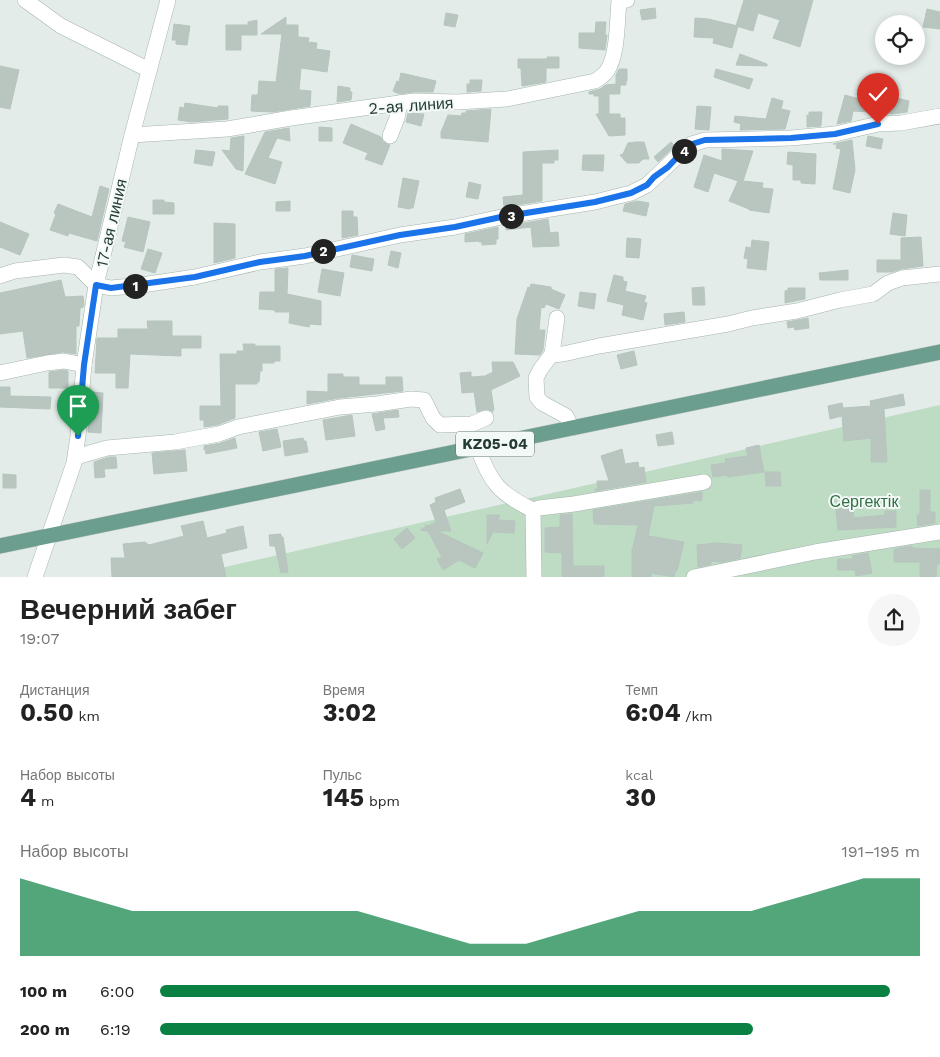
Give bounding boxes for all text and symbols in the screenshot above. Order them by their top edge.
map controls [875,15,925,65]
button: locate [875,15,925,65]
pin [857,73,899,124]
icon: check [864,80,892,108]
street label: 2-ая линия [368,93,454,118]
pin: 4 [672,138,696,164]
text: 4 [680,143,689,159]
street label: 17-ая линия [92,177,131,269]
pin: 3 [498,204,524,228]
text: 3 [507,208,516,224]
pin: 2 [310,238,336,264]
text: 2 [319,243,328,259]
pin: 1 [122,274,148,298]
text: 1 [132,278,139,294]
pin [57,385,99,436]
icon: arrive [64,392,92,420]
road number: KZ05-04 [456,432,534,456]
park label: Сергектік [830,492,899,511]
text: Вечерний забег [20,593,237,626]
button: share [868,594,920,646]
text: 19:07 [20,629,59,648]
text: Дистанция [20,682,90,698]
text: Время [323,682,365,698]
text: Темп [625,682,658,698]
text: 0.50 [20,698,74,727]
text: 3:02 [323,698,376,727]
text: 6:04 [625,698,681,727]
text: km [74,708,100,724]
text: /km [681,708,713,724]
text: Набор высоты [20,767,115,783]
text: Пульс [323,767,362,783]
text: kcal [625,767,653,783]
text: 4 [20,783,36,812]
text: 145 [323,783,364,812]
text: 30 [625,783,656,812]
text: m [36,793,54,809]
text: bpm [364,793,400,809]
text: Набор высоты [20,842,128,861]
text: 191–195 m [842,842,920,861]
text: 100 m [20,982,67,1001]
text: 6:00 [100,982,134,1001]
text: 200 m [20,1020,70,1039]
text: 6:19 [100,1020,131,1039]

